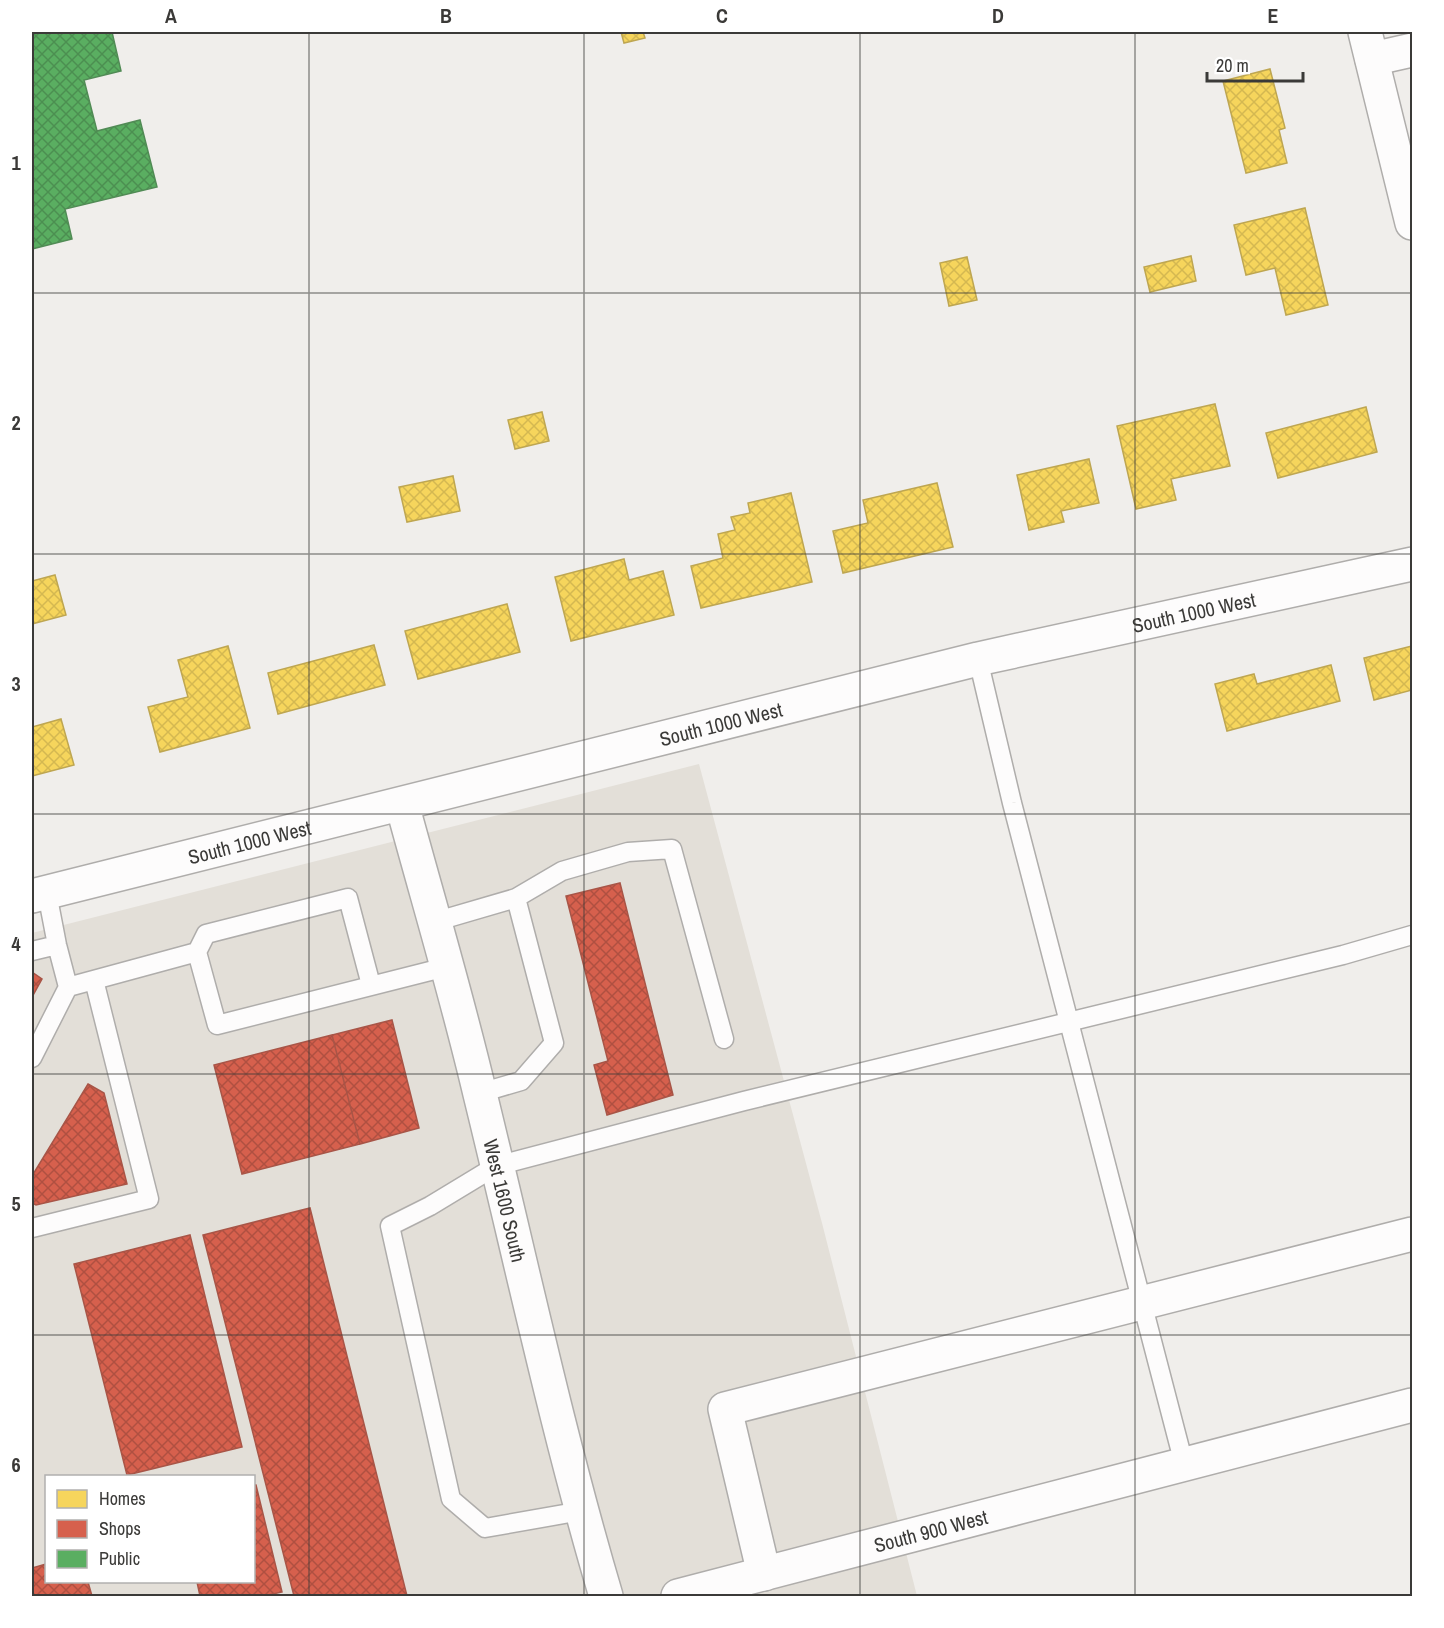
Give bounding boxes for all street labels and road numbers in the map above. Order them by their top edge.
street label: South 1000 West [1129,585,1258,638]
street label: South 1000 West [657,695,785,752]
street label: South 1000 West [185,813,314,870]
street label: West 1600 South [478,1136,533,1265]
street label: South 900 West [871,1502,991,1558]

